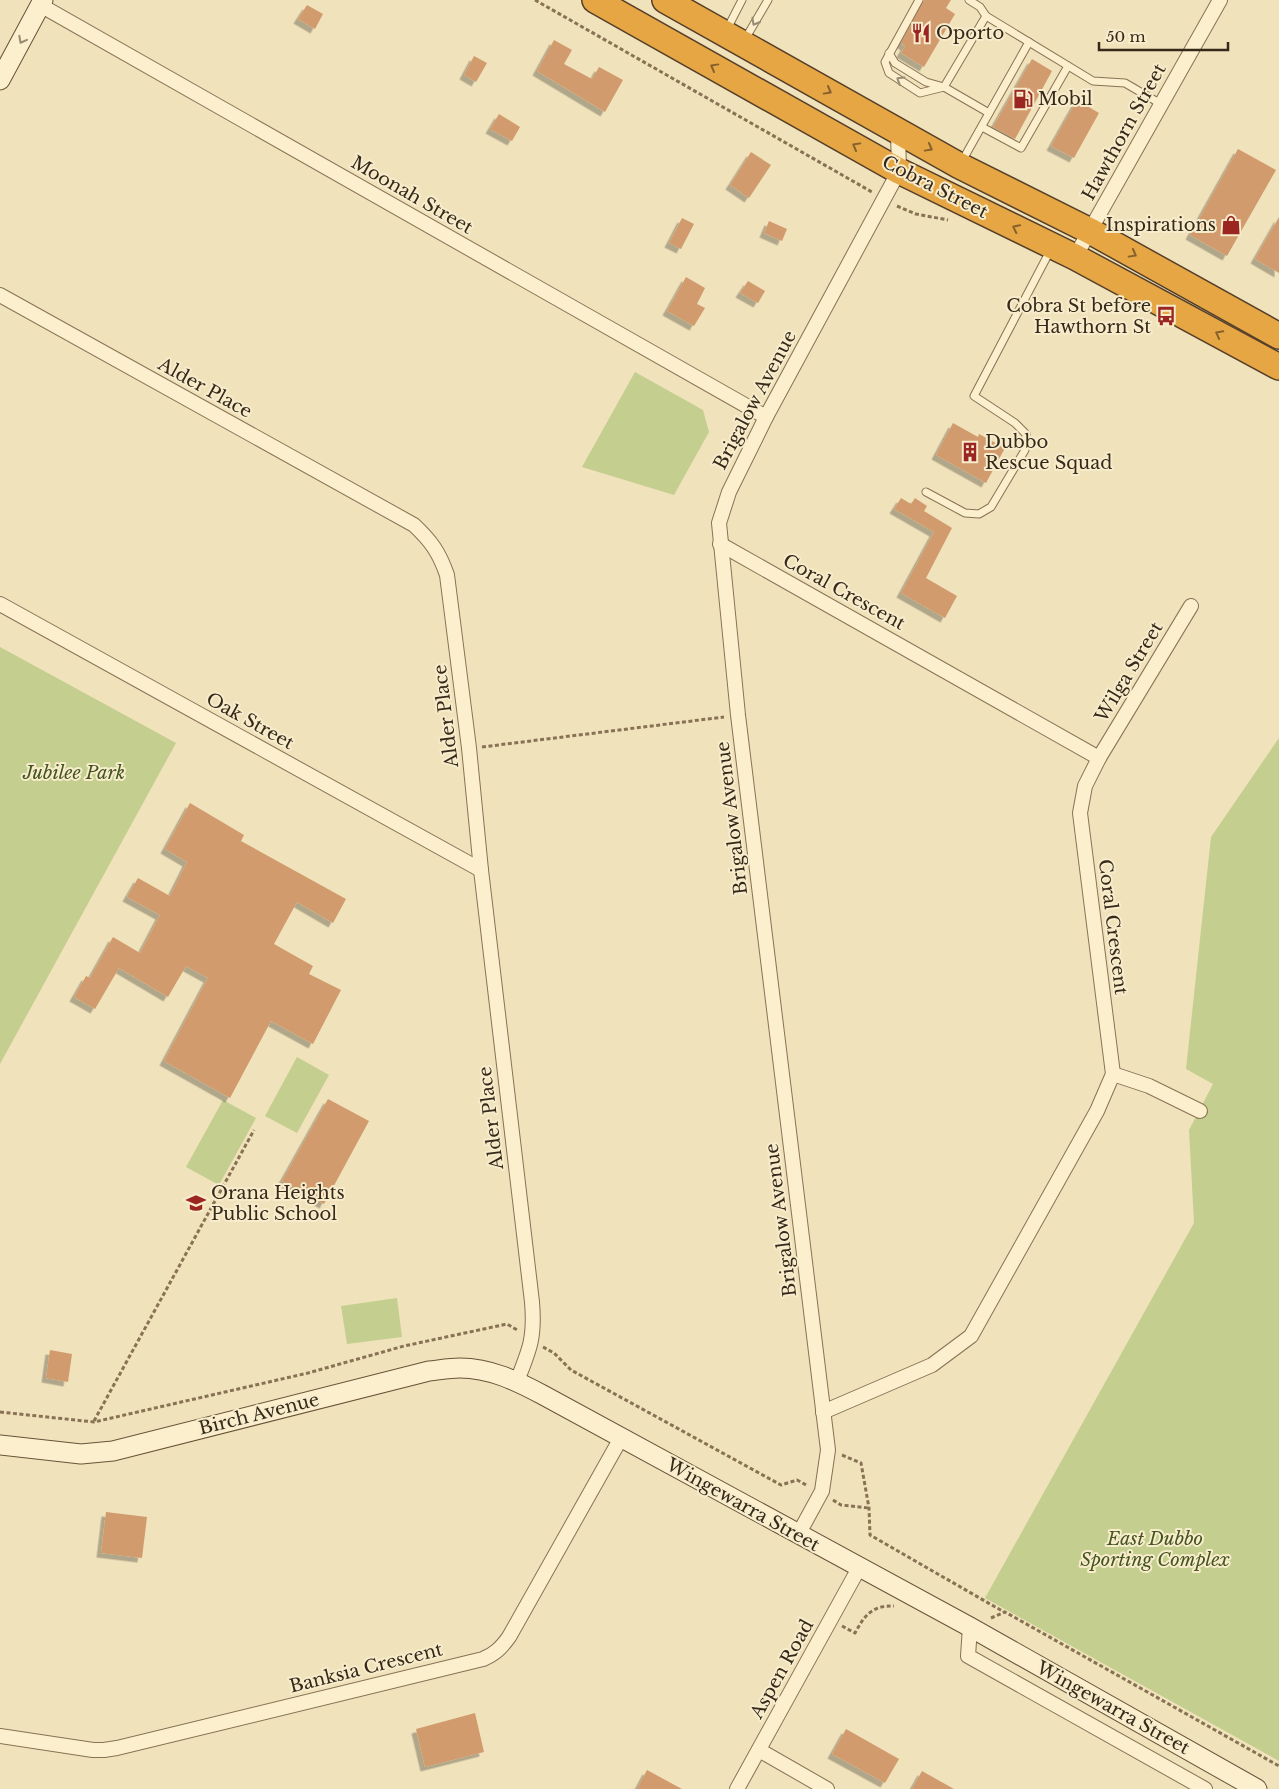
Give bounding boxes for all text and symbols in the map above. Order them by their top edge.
one-way arrow [752,16,762,25]
scale bar [1099,20,1228,52]
restaurant icon: Oporto [910,22,932,44]
place label: Oporto [936,22,1004,44]
text: 50 m [1106,27,1146,46]
one-way arrow [18,35,28,44]
street label: Hawthorn Street [1077,60,1171,204]
one-way arrow [710,63,719,73]
one-way arrow [896,77,905,86]
one-way arrow [822,85,831,95]
fuel station icon: Mobil [1012,88,1034,110]
place label: Mobil [1038,88,1093,110]
one-way arrow [852,142,861,152]
one-way arrow [923,142,932,152]
street label: Moonah Street [347,151,477,239]
street label: Cobra Street [878,151,992,223]
place label: Inspirations [1106,214,1216,236]
shop icon: Inspirations [1220,214,1242,236]
one-way arrow [1012,224,1021,234]
one-way arrow [1127,248,1136,258]
place label: Cobra St before Hawthorn St [1006,295,1151,338]
bus stop icon: Cobra St before Hawthorn St [1155,305,1177,327]
street label: Brigalow Avenue [709,327,801,473]
one-way arrow [1215,330,1224,340]
street label: Alder Place [153,353,256,423]
place label: Dubbo Rescue Squad [985,431,1112,474]
building icon: Dubbo Rescue Squad [959,441,981,463]
street label: Coral Crescent [779,549,909,635]
street label: Wilga Street [1090,618,1168,727]
street label: Alder Place [429,663,463,770]
street label: Oak Street [202,688,298,754]
street label: Brigalow Avenue [712,740,752,896]
park label: Jubilee Park [22,762,125,784]
street label: Coral Crescent [1094,858,1132,996]
street label: Alder Place [474,1065,508,1172]
street label: Brigalow Avenue [761,1142,801,1298]
place label: Orana Heights Public School [211,1182,345,1225]
school or university icon: Orana Heights Public School [185,1192,207,1214]
street label: Birch Avenue [196,1388,322,1440]
street label: Wingewarra Street [662,1453,824,1556]
park label: East Dubbo Sporting Complex [1080,1528,1230,1571]
street label: Aspen Road [745,1616,818,1723]
street label: Banksia Crescent [287,1638,445,1698]
street label: Wingewarra Street [1032,1656,1194,1759]

